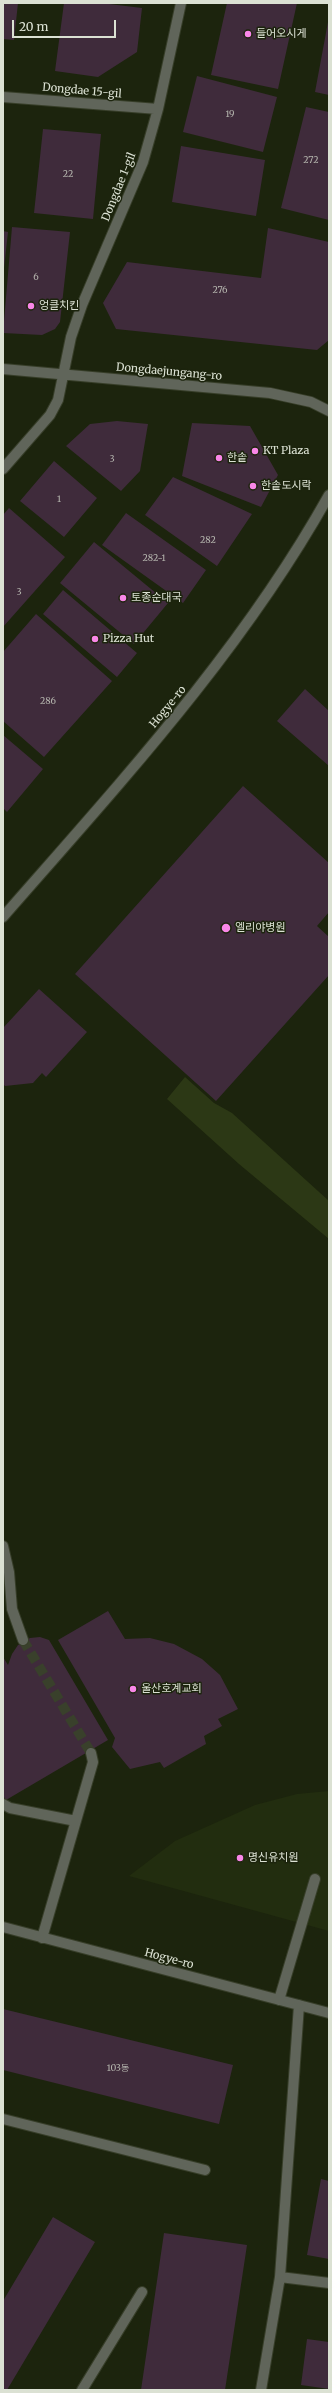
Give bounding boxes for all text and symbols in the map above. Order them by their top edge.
scale bar [14,12,118,38]
text: 20 m [19,19,48,34]
place label: 들어오시게 [256,27,307,41]
marker: 들어오시게 [243,29,253,39]
street label: Dongdae 15-gil [42,81,122,101]
house number: 19 [225,109,235,119]
street label: Dongdae 1-gil [99,151,139,223]
house number: 272 [303,155,319,165]
house number: 22 [63,169,73,179]
house number: 6 [33,272,39,282]
house number: 276 [212,285,228,295]
place label: 엉클치킨 [39,299,79,313]
marker: 엉클치킨 [26,301,36,311]
street label: Dongdaejungang-ro [115,361,223,383]
place label: KT Plaza [263,444,310,458]
marker: KT Plaza [250,446,260,456]
place label: 한솥 [227,451,247,465]
marker: 한솥 [214,453,224,463]
house number: 3 [109,454,115,464]
place label: 한솥도시락 [261,479,312,493]
marker: 한솥도시락 [248,481,258,491]
house number: 1 [57,494,61,504]
house number: 282 [200,535,216,545]
house number: 282-1 [142,553,166,563]
house number: 3 [16,587,22,597]
place label: 토종순대국 [131,591,182,605]
marker: 토종순대국 [118,593,128,603]
place label: Pizza Hut [103,632,154,646]
marker: Pizza Hut [90,634,100,644]
street label: Hogye-ro [147,683,189,731]
house number: 286 [40,696,56,706]
place label: 엘리야병원 [235,921,286,935]
marker: 엘리야병원 [220,922,232,934]
place label: 울산호계교회 [141,1682,202,1696]
marker: 울산호계교회 [128,1684,138,1694]
place label: 명신유치원 [248,1851,299,1865]
marker: 명신유치원 [235,1853,245,1863]
street label: Hogye-ro [143,1946,195,1972]
house number: 103동 [107,2063,129,2073]

